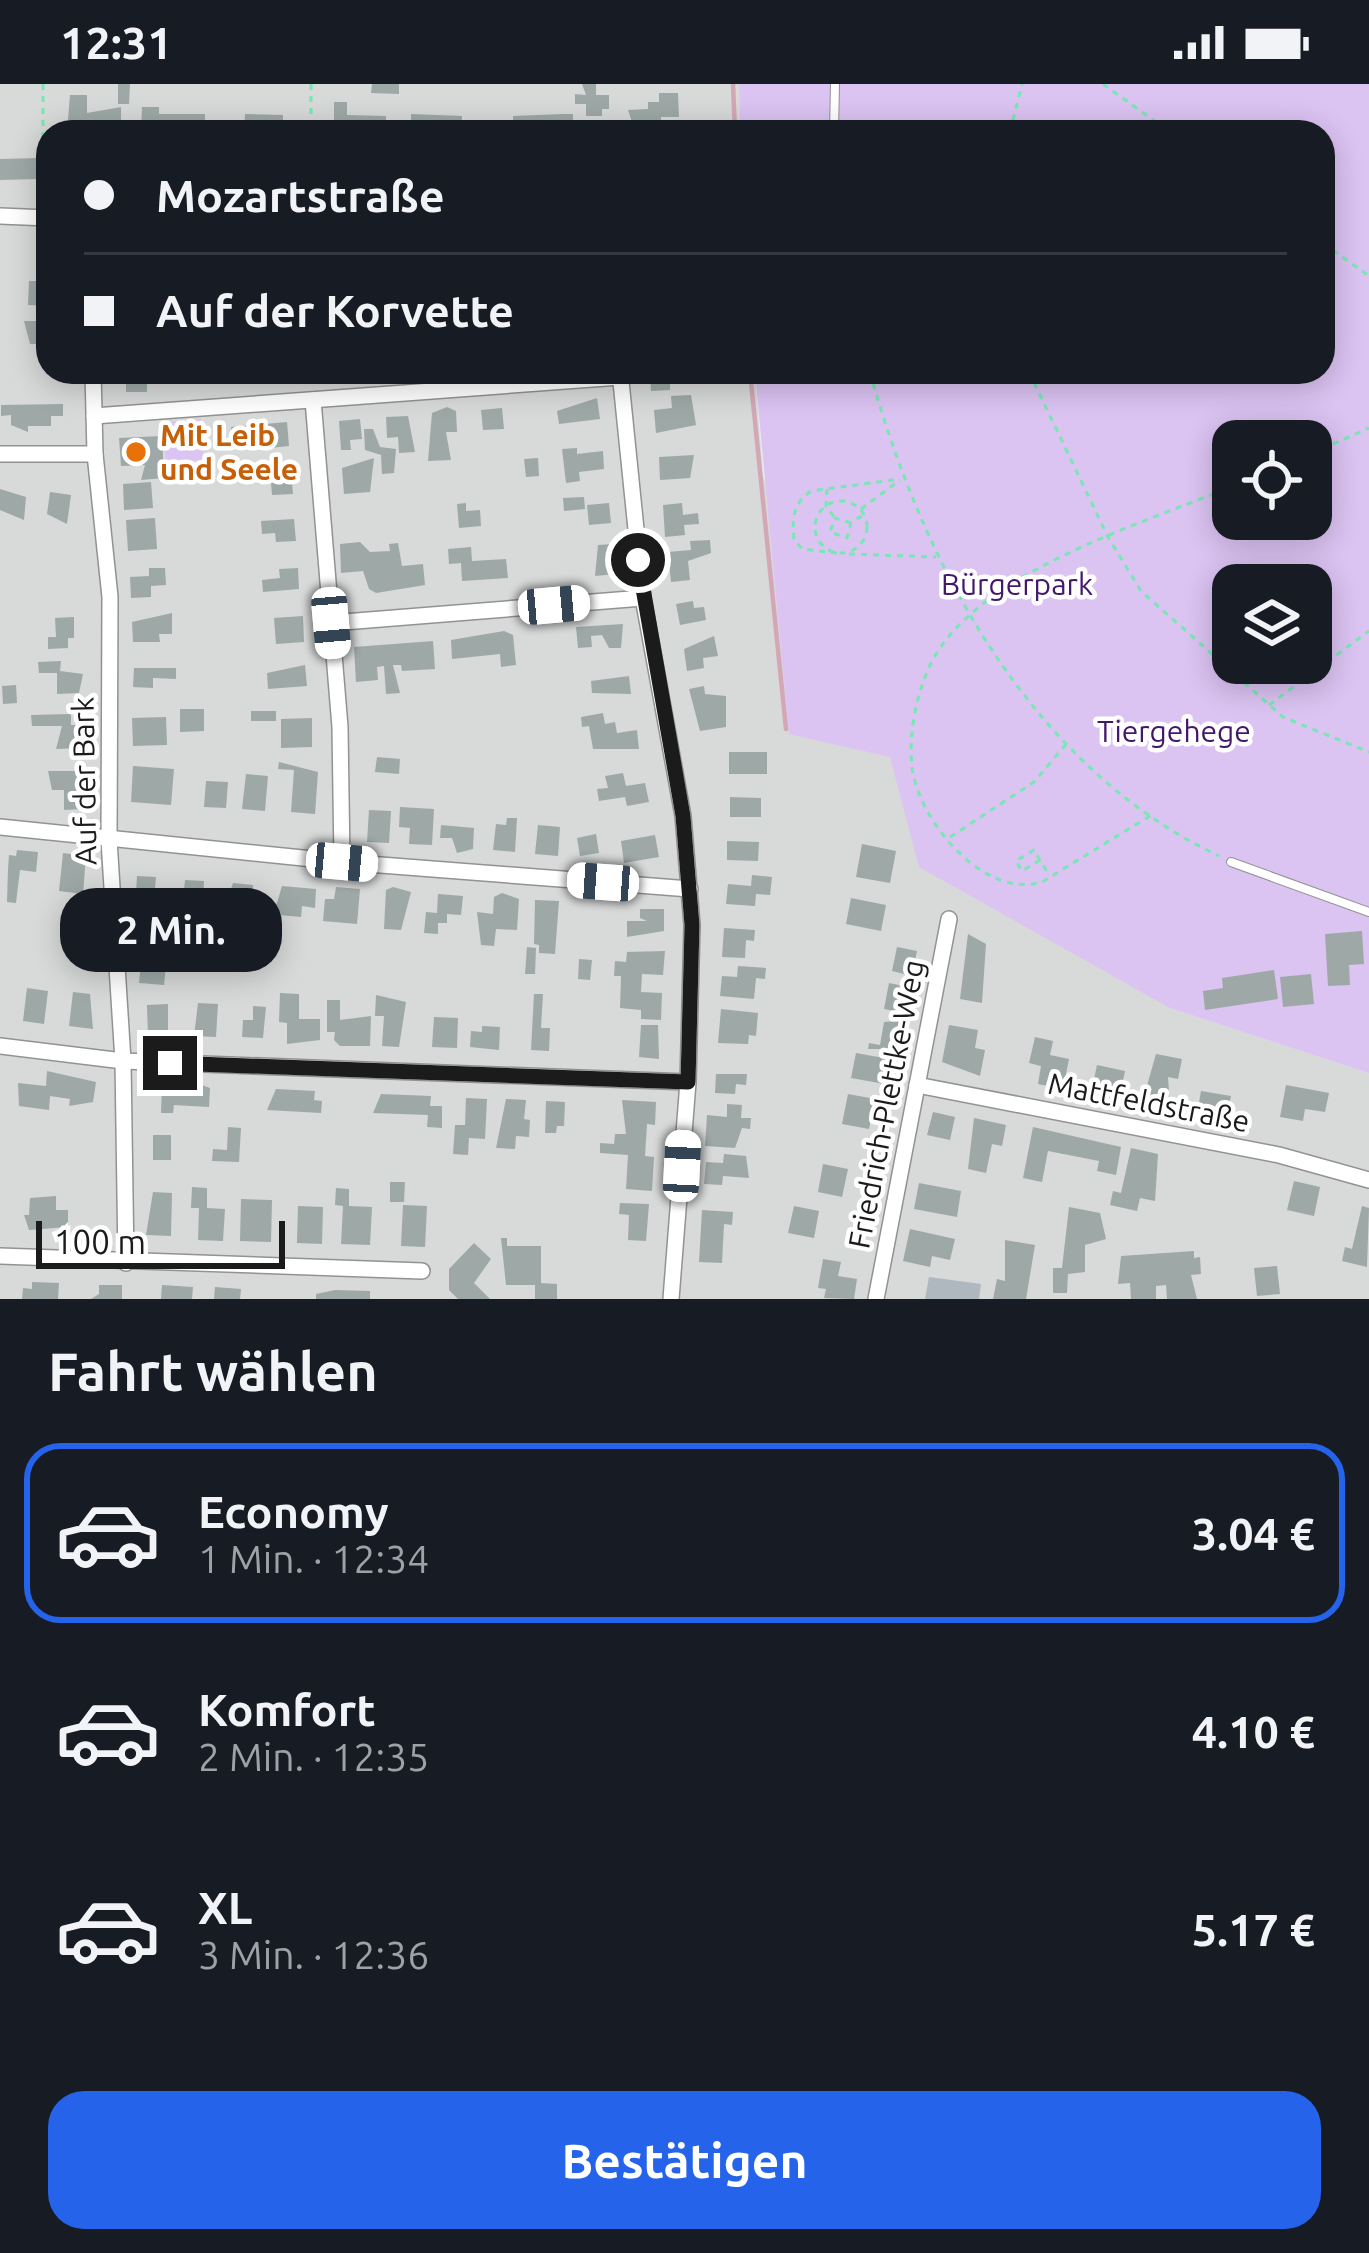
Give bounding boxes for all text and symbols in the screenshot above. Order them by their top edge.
text: 12:31 [60,17,173,68]
text: Mozartstraße [156,170,445,221]
text: Auf der Korvette [156,285,514,336]
place label: Mit Leib und Seele [160,418,298,486]
map controls [1212,420,1332,684]
button: locate [1212,420,1332,540]
marker: Mit Leib und Seele [123,439,149,465]
route start [611,533,665,587]
button: layers [1212,564,1332,684]
park label: Bürgerpark [941,567,1093,601]
car [517,584,591,626]
car [310,586,352,660]
street label: Auf der Bark [66,697,102,865]
park label: Tiergehege [1097,714,1251,748]
car [305,841,379,883]
car [566,862,640,902]
callout: 2 Min. [59,889,281,973]
text: 2 Min. [116,908,226,951]
street label: Friedrich-Plettke-Weg [841,957,931,1251]
route end [143,1036,197,1090]
street label: Mattfeldstraße [1045,1066,1253,1138]
car [662,1129,702,1203]
scale bar [36,1215,285,1268]
text: 100 m [54,1223,146,1260]
text: Fahrt wählen [48,1341,378,1401]
icon: car [54,1479,162,1587]
text: Economy [198,1486,389,1537]
text: 3.04 € [1192,1508,1315,1559]
text: 1 Min. · 12:34 [198,1537,429,1580]
icon: car [54,1677,162,1785]
text: Komfort [198,1684,376,1735]
text: 4.10 € [1192,1706,1315,1757]
text: 2 Min. · 12:35 [198,1735,429,1778]
icon: car [54,1875,162,1983]
text: XL [198,1882,252,1933]
text: 5.17 € [1192,1904,1315,1955]
text: 3 Min. · 12:36 [198,1933,429,1976]
button: Bestätigen [48,2091,1321,2229]

